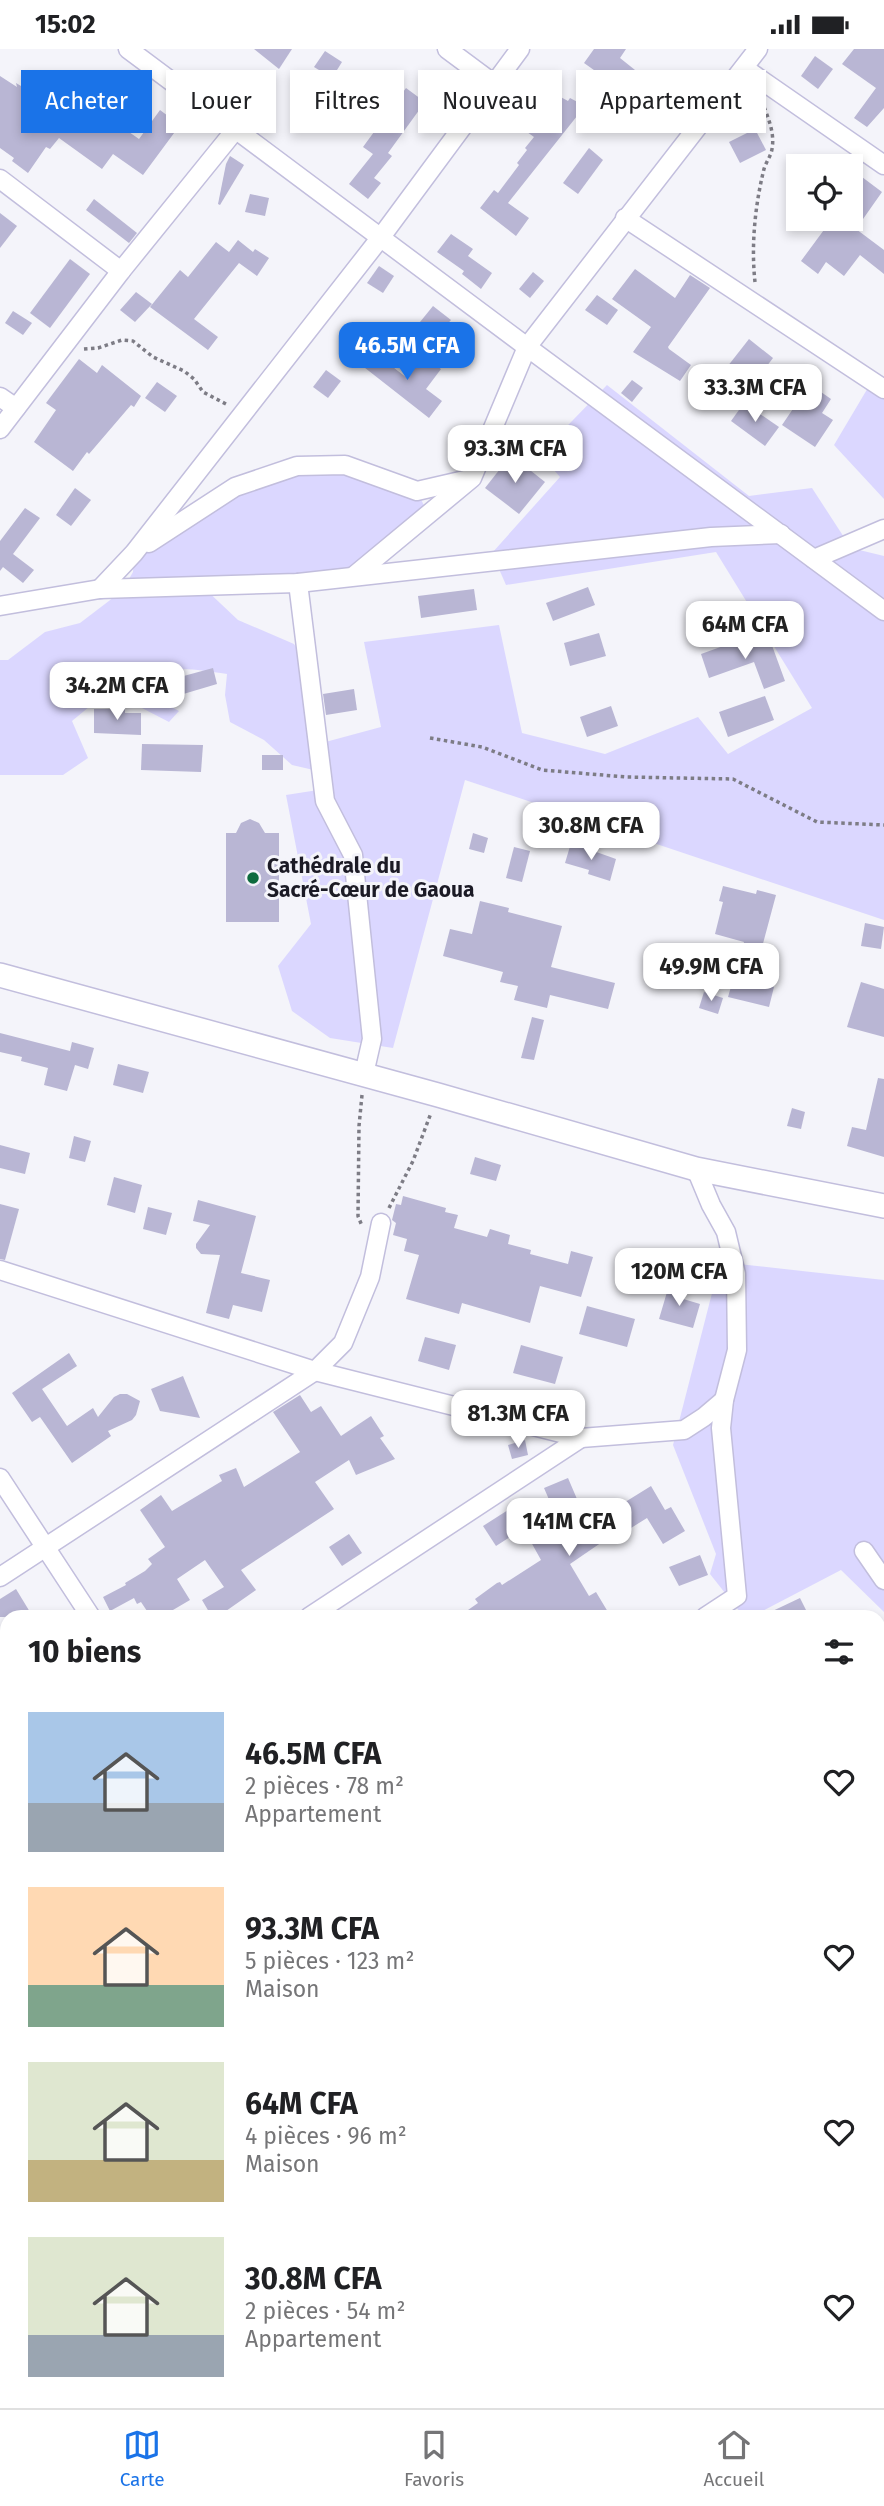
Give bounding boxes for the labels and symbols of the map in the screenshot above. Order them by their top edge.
pin: 46.5M CFA [327,323,487,382]
pin: 33.3M CFA [675,365,835,424]
pin: 93.3M CFA [435,425,595,485]
pin: 64M CFA [680,601,810,661]
pin: 34.2M CFA [37,663,197,722]
pin: 30.8M CFA [511,803,671,862]
place label: Cathédrale du Sacré-Cœur de Gaoua [267,853,475,903]
marker: Cathédrale du Sacré-Cœur de Gaoua [245,870,261,886]
pin: 49.9M CFA [631,943,791,1003]
pin: 120M CFA [607,1249,751,1308]
pin: 81.3M CFA [438,1391,598,1450]
pin: 141M CFA [497,1499,641,1558]

